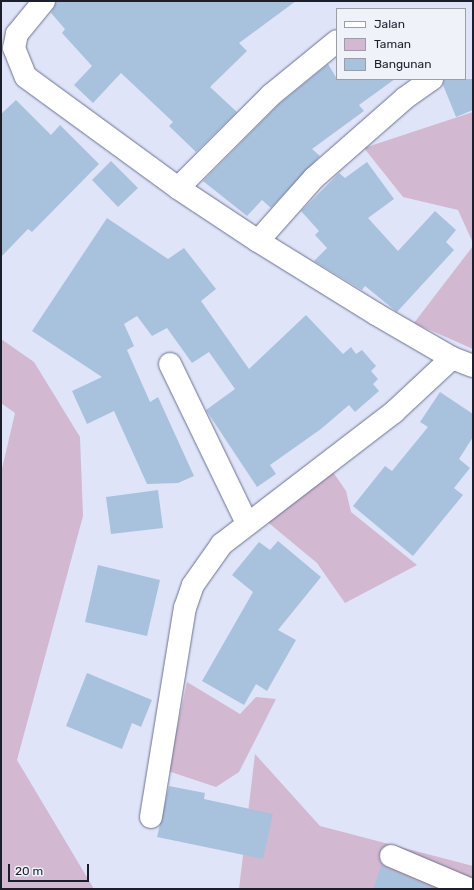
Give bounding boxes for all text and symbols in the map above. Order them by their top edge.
legend [336,8,466,80]
text: Jalan [374,17,405,31]
text: Taman [374,37,411,51]
text: Bangunan [374,57,431,71]
scale bar [10,856,91,882]
text: 20 m [15,864,43,878]

